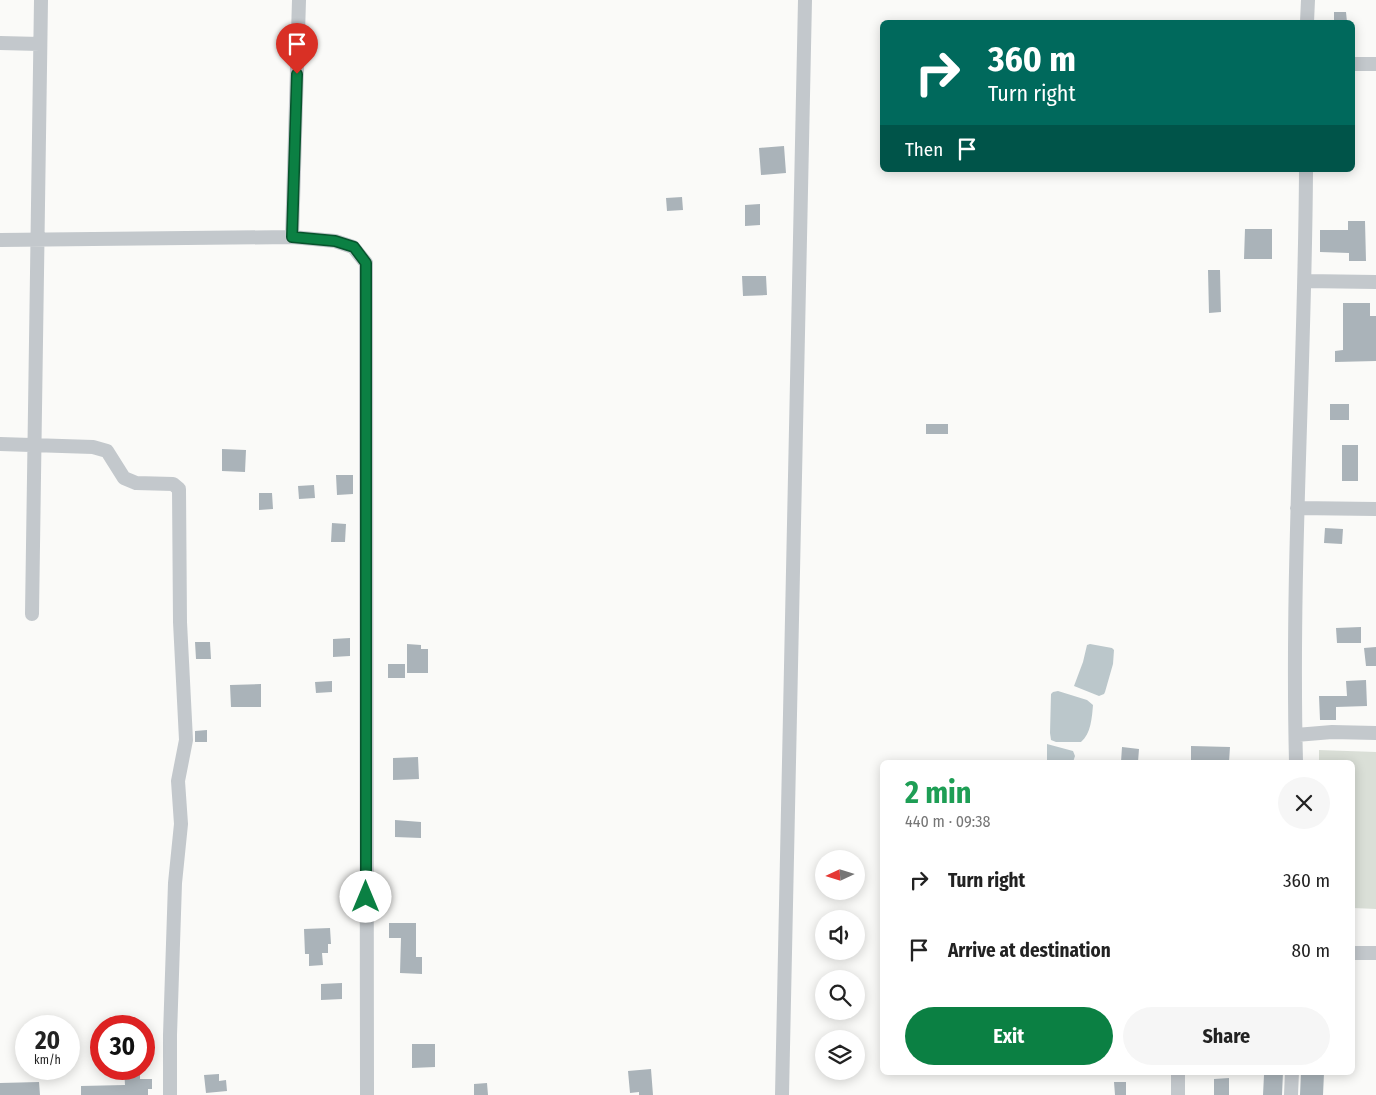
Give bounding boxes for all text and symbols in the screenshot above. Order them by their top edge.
pin [276,23,318,74]
icon: arrive [283,30,311,58]
text: 360 m [988,38,1076,80]
icon: right [905,40,970,105]
text: Turn right [988,80,1076,107]
icon: arrive [953,135,981,163]
text: Then [905,138,943,161]
text: 2 min [905,775,972,811]
button: close [1278,777,1330,829]
text: 440 m · 09:38 [905,812,991,831]
north arrow [815,850,865,900]
map controls [815,850,865,1080]
icon: right [905,866,933,894]
text: Turn right [948,869,1025,892]
text: 360 m [1283,869,1330,892]
position arrow [339,870,391,922]
button: sound [815,910,865,960]
icon: arrive [905,936,933,964]
text: Arrive at destination [948,939,1111,962]
text: 80 m [1292,939,1330,962]
button: search [815,970,865,1020]
button: Exit [905,1007,1113,1065]
button: Share [1123,1007,1330,1065]
speed limit sign: 30 [90,1015,155,1080]
text: 20 [35,1026,60,1056]
button: layers [815,1030,865,1080]
text: km/h [34,1053,61,1067]

